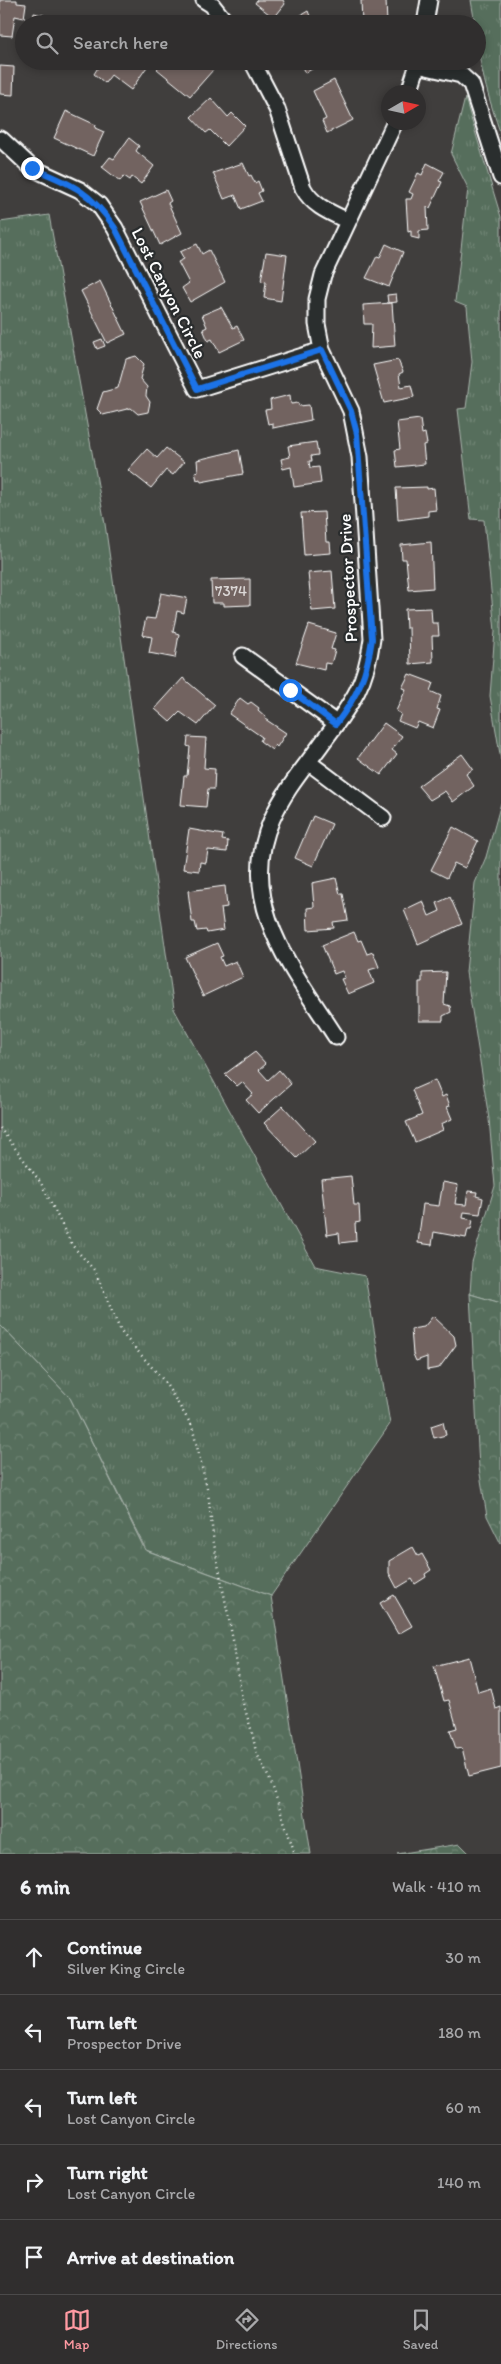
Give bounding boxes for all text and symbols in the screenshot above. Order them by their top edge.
search box [15,15,486,70]
icon: search [33,29,61,57]
text: Search here [73,31,168,54]
north arrow [381,85,426,130]
route end [21,157,44,180]
street label: Lost Canyon Circle [126,224,212,362]
street label: Prospector Drive [334,513,362,643]
house number: 7374 [215,582,247,600]
route start [279,679,302,702]
text: 6 min [20,1874,70,1899]
text: Walk · 410 m [392,1877,481,1896]
text: Continue [67,1936,142,1959]
icon: ahead [20,1943,48,1971]
text: 30 m [445,1948,481,1967]
text: Silver King Circle [67,1959,185,1978]
text: Turn left [67,2011,137,2034]
icon: left [20,2018,48,2046]
text: 180 m [438,2023,481,2042]
text: Prospector Drive [67,2034,181,2053]
text: Turn left [67,2086,137,2109]
icon: left [20,2093,48,2121]
text: 60 m [446,2098,481,2117]
text: Lost Canyon Circle [67,2109,195,2128]
text: Turn right [67,2161,148,2184]
icon: right [20,2168,48,2196]
text: 140 m [437,2173,481,2192]
text: Lost Canyon Circle [67,2184,195,2203]
icon: arrive [20,2243,48,2271]
text: Arrive at destination [67,2246,234,2269]
tab: Map [63,2306,91,2353]
tab: Directions [216,2306,277,2353]
tab: Saved [403,2306,438,2353]

